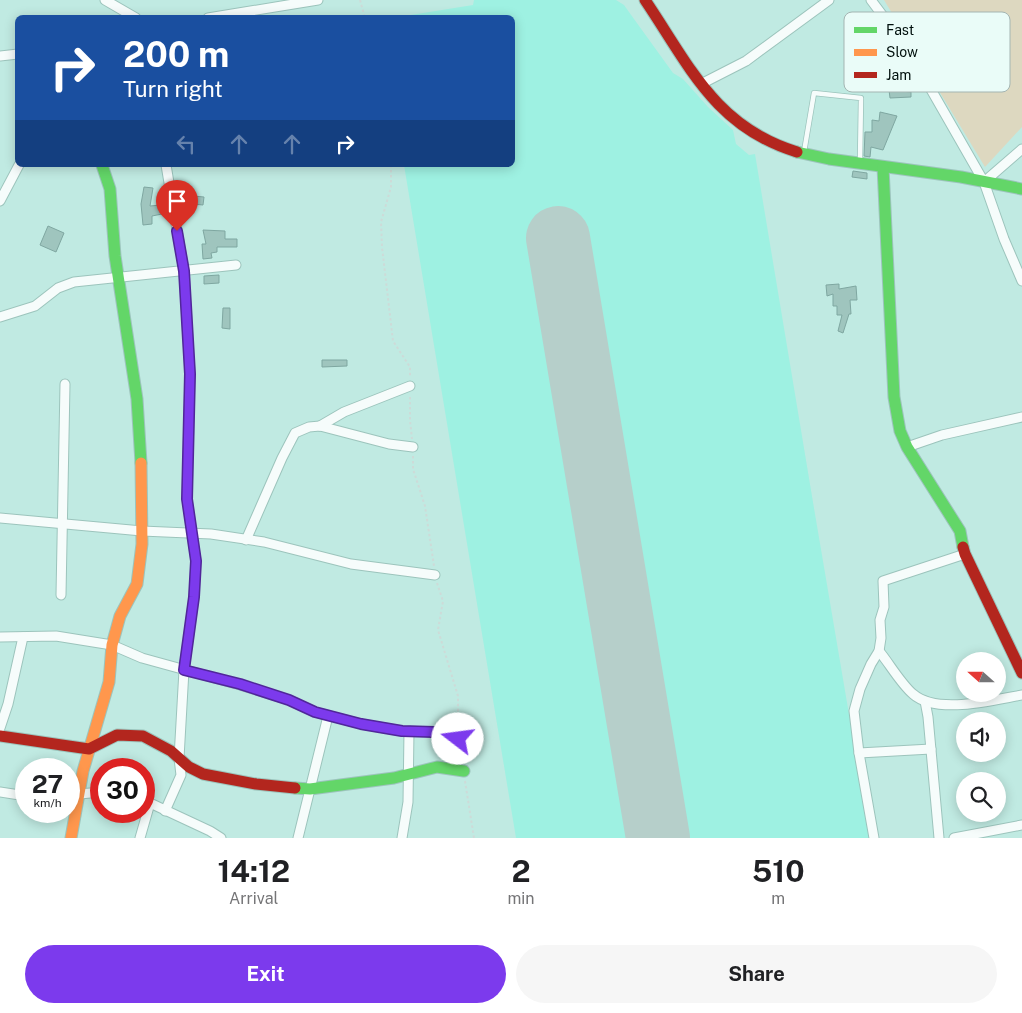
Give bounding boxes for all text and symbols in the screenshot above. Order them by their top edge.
legend [844,12,1010,92]
text: Fast [886,22,914,38]
text: 200 m [123,34,229,75]
icon: right [40,35,105,100]
text: Slow [886,44,918,60]
text: Jam [886,67,911,83]
text: Turn right [123,76,223,102]
icon: left [172,130,200,158]
icon: ahead [225,130,253,158]
icon: ahead [278,130,306,158]
icon: right [331,130,359,158]
pin [156,180,198,231]
icon: arrive [163,187,191,215]
north arrow [956,652,1006,702]
map controls [956,652,1006,822]
position arrow [431,712,483,764]
button: sound [956,712,1006,762]
speed limit sign: 30 [90,758,155,823]
text: 27 [32,769,63,799]
button: search [956,772,1006,822]
text: km/h [33,796,62,810]
text: 14:12 [217,853,290,889]
text: 2 [511,853,531,889]
text: 510 [752,853,804,889]
text: Arrival [229,889,278,908]
text: min [507,889,535,908]
text: m [771,889,785,908]
button: Exit [25,945,506,1003]
button: Share [516,945,997,1003]

